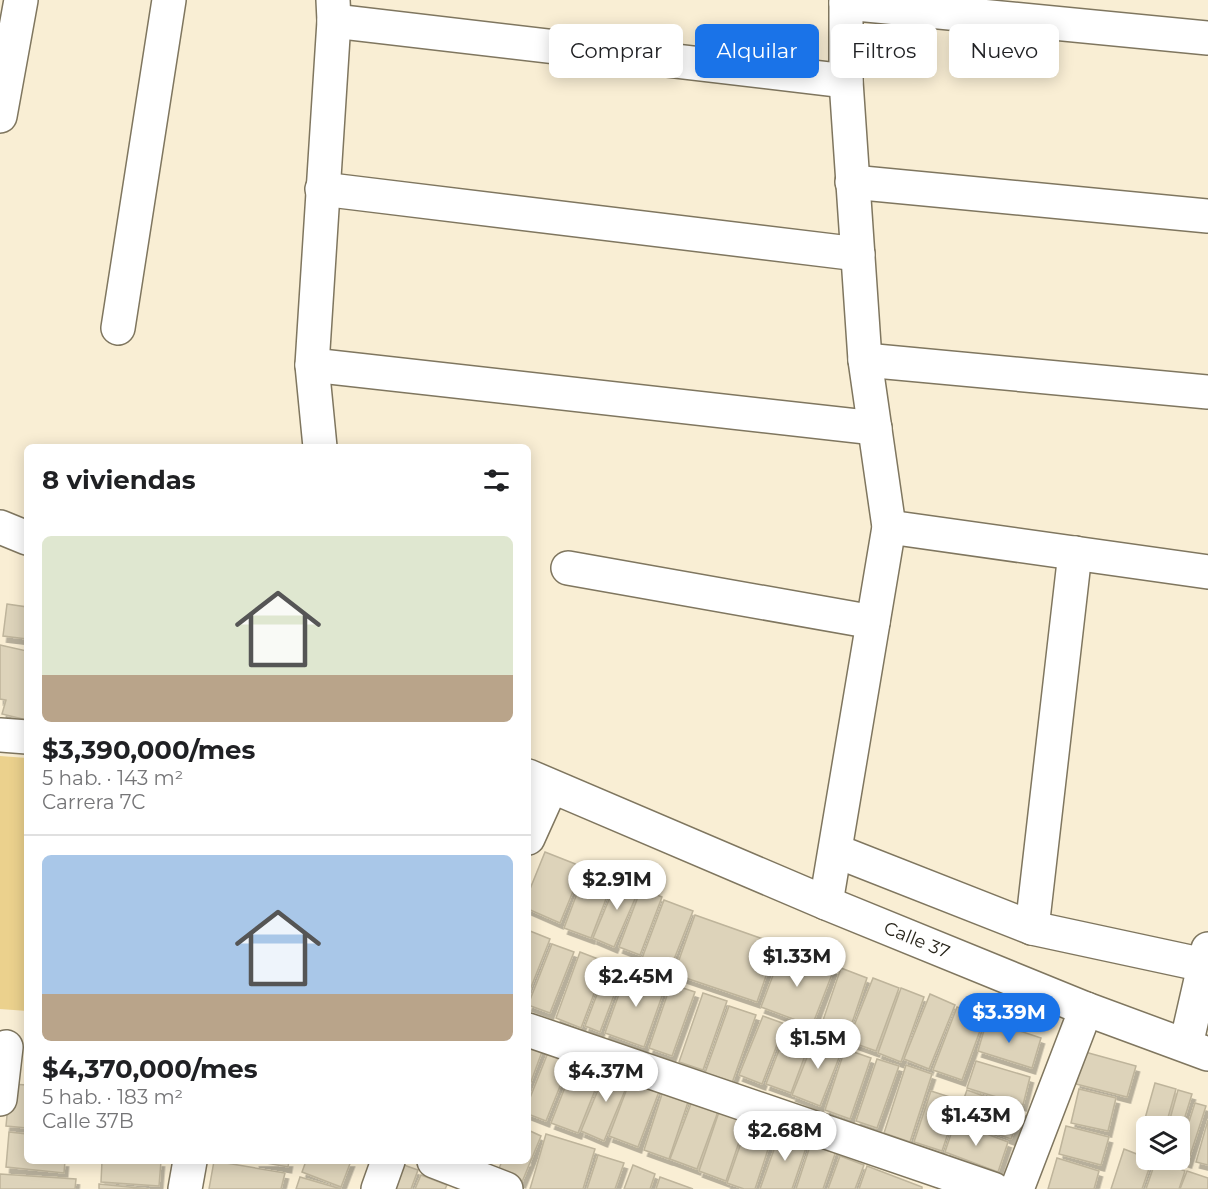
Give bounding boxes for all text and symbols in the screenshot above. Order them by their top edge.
chip: Comprar [549,24,683,78]
chip: Alquilar [695,24,819,78]
chip: Filtros [831,24,937,78]
chip: Nuevo [949,24,1059,78]
text: 8 viviendas [42,464,196,496]
icon: filters [480,464,513,497]
icon: home [224,575,332,683]
text: $3,390,000/mes [42,734,255,766]
text: 5 hab. · 143 m² [42,766,183,790]
text: Carrera 7C [42,790,145,814]
pin: $2.91M [568,860,666,911]
text: $2.91M [582,867,652,891]
icon: home [224,894,332,1002]
street label: Calle 37 [881,917,953,963]
pin: $1.33M [748,937,846,988]
text: $1.33M [763,944,831,968]
pin: $2.45M [587,957,685,1008]
text: $2.45M [599,964,673,988]
pin: $3.39M [960,993,1058,1044]
text: $3.39M [972,1000,1046,1024]
pin: $1.5M [776,1019,860,1070]
text: $1.5M [790,1026,846,1050]
pin: $4.37M [557,1052,655,1103]
text: $4,370,000/mes [42,1053,257,1085]
text: $4.37M [568,1059,644,1083]
text: 5 hab. · 183 m² [42,1085,183,1109]
pin: $1.43M [927,1096,1025,1147]
text: $1.43M [941,1103,1011,1127]
text: Calle 37B [42,1109,134,1133]
pin: $2.68M [736,1111,834,1162]
map controls [1136,1116,1190,1170]
button: layers [1136,1116,1190,1170]
text: $2.68M [748,1118,822,1142]

